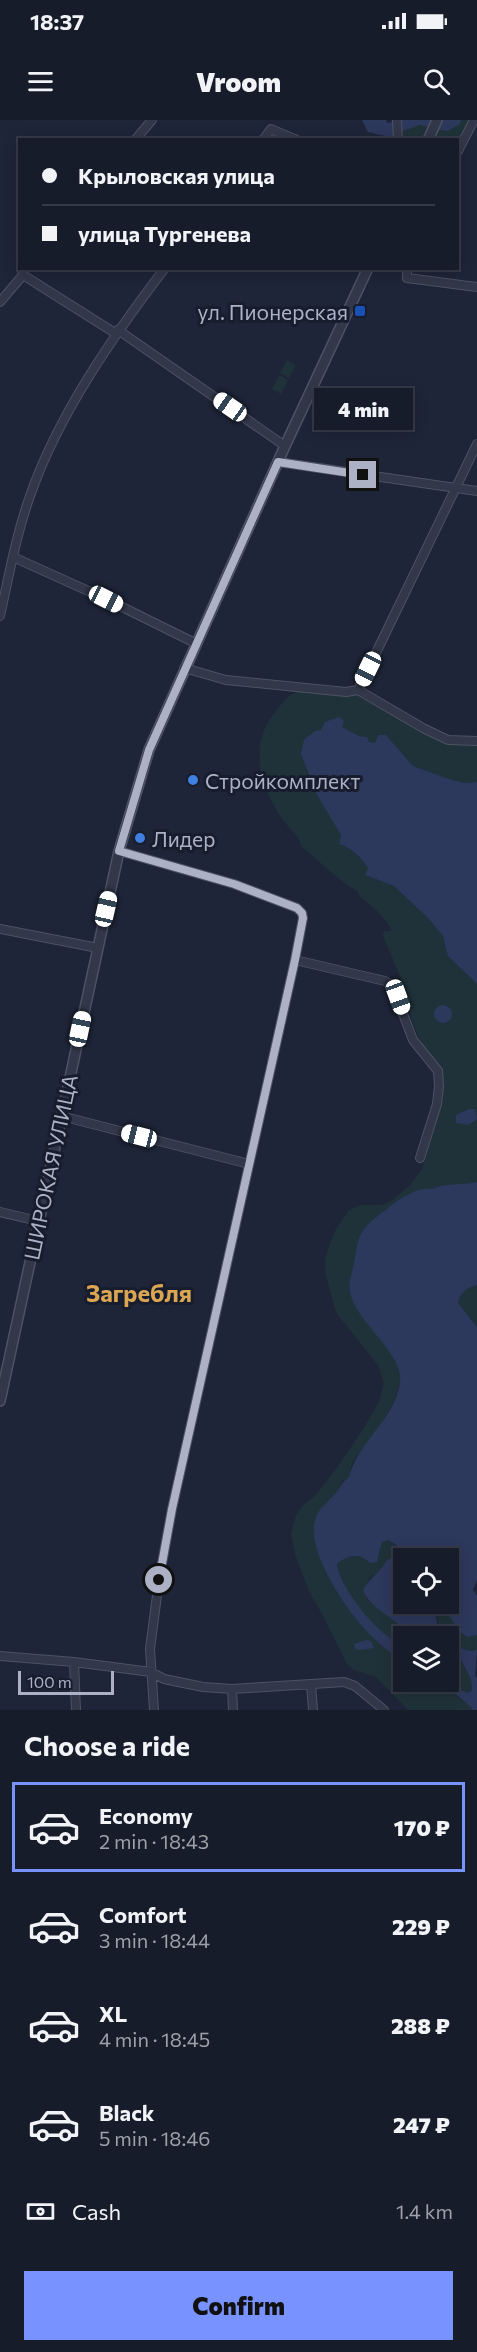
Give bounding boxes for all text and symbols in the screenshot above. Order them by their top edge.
text: 18:37 [30,8,84,35]
icon: menu [24,65,57,98]
text: Vroom [196,65,281,98]
icon: search [420,65,453,98]
text: Крыловская улица [78,162,275,189]
text: улица Тургенева [78,220,251,247]
place label: ул. Пионерская [198,299,348,324]
marker: ул. Пионерская [353,304,367,318]
callout: 4 min [314,388,412,430]
car [210,389,250,425]
text: 4 min [338,397,389,421]
route end [349,461,376,488]
car [86,583,126,615]
car [352,649,384,689]
place label: Стройкомплект [205,768,360,793]
marker: Стройкомплект [186,773,200,787]
place label: Лидер [152,826,215,851]
marker: Лидер [133,831,147,845]
car [93,889,119,929]
car [383,977,413,1017]
car [67,1010,93,1048]
street label: ШИРОКАЯ УЛИЦА [18,1072,82,1262]
car [119,1123,159,1149]
district label: Загребля [86,1278,192,1307]
map controls [393,1548,459,1692]
button: locate [393,1548,459,1614]
route start [145,1566,172,1593]
button: layers [393,1626,459,1692]
scale bar [18,1668,114,1696]
text: 100 m [27,1672,72,1691]
text: Choose a ride [24,1729,190,1762]
icon: car [27,1800,81,1854]
text: Economy [99,1802,193,1829]
text: 170 ₽ [394,1814,450,1841]
text: 2 min · 18:43 [99,1829,209,1853]
icon: car [27,1899,81,1953]
text: Comfort [99,1901,187,1928]
text: 229 ₽ [392,1913,450,1940]
text: 3 min · 18:44 [99,1928,210,1952]
icon: car [27,1998,81,2052]
text: XL [99,2000,127,2027]
text: 288 ₽ [391,2012,450,2039]
text: 4 min · 18:45 [99,2027,210,2051]
icon: car [27,2097,81,2151]
text: Black [99,2099,154,2126]
text: 247 ₽ [393,2111,450,2138]
text: 5 min · 18:46 [99,2126,210,2150]
icon: cash [24,2195,57,2228]
text: Cash [72,2198,121,2225]
text: 1.4 km [396,2199,453,2223]
button: Confirm [24,2271,453,2340]

